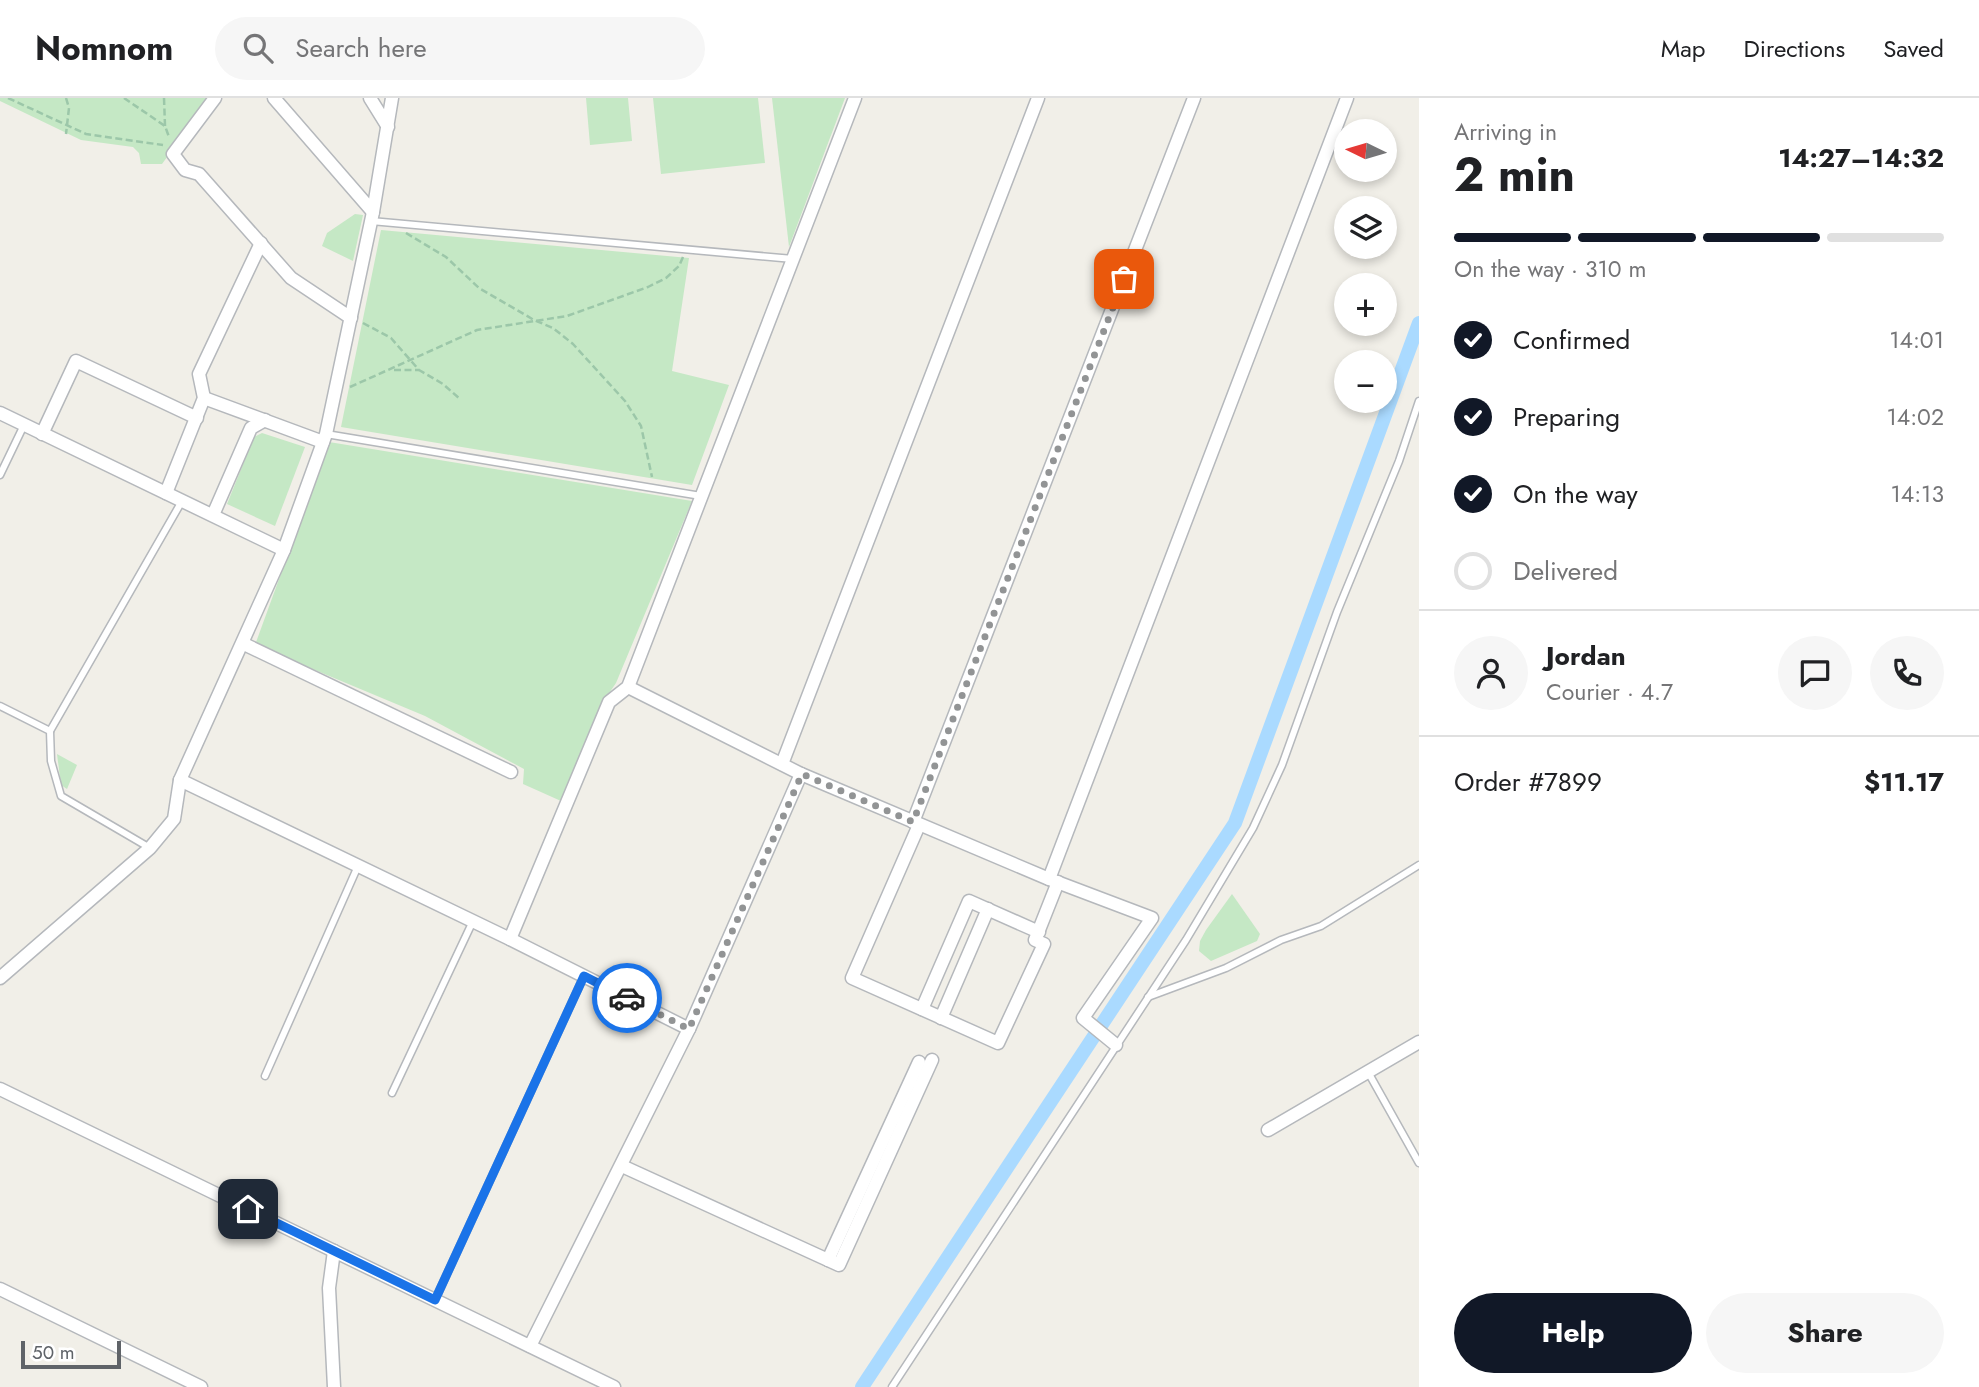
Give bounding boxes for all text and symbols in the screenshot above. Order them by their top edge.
search box [215,17,705,80]
text: Nomnom [35,25,173,72]
icon: search [239,29,277,67]
text: Search here [295,29,427,67]
text: Map [1661,31,1706,66]
text: Directions [1744,31,1845,66]
text: Saved [1883,31,1944,66]
text: Arriving in [1454,115,1557,149]
north arrow [1334,119,1396,182]
map controls [1334,119,1397,413]
text: 14:27–14:32 [1778,139,1944,177]
text: 2 min [1454,142,1575,208]
button: layers [1334,196,1397,259]
pin [1094,249,1154,309]
text: On the way · 310 m [1454,252,1646,286]
icon: bag [1105,260,1143,298]
button: + [1334,273,1397,336]
icon: check [1454,321,1492,359]
text: Confirmed [1513,321,1630,359]
text: 14:01 [1889,323,1944,357]
button: − [1334,350,1397,413]
icon: check [1454,398,1492,436]
text: Preparing [1513,398,1620,436]
text: 14:02 [1886,400,1944,434]
icon: check [1454,475,1492,513]
text: On the way [1513,475,1638,513]
text: 14:13 [1890,477,1944,511]
text: Delivered [1513,552,1618,590]
button: person [1454,636,1528,710]
button: chat [1778,636,1852,710]
button: phone [1870,636,1944,710]
text: Jordan [1546,637,1626,675]
text: Courier · 4.7 [1546,675,1673,709]
text: Order #7899 [1454,763,1602,801]
text: $11.17 [1864,763,1944,801]
courier [592,963,662,1033]
icon: car [608,979,646,1017]
pin [218,1179,278,1239]
icon: home [229,1190,267,1228]
button: Help [1454,1293,1692,1373]
button: Share [1706,1293,1944,1373]
scale bar [21,1338,121,1370]
text: 50 m [32,1339,75,1366]

